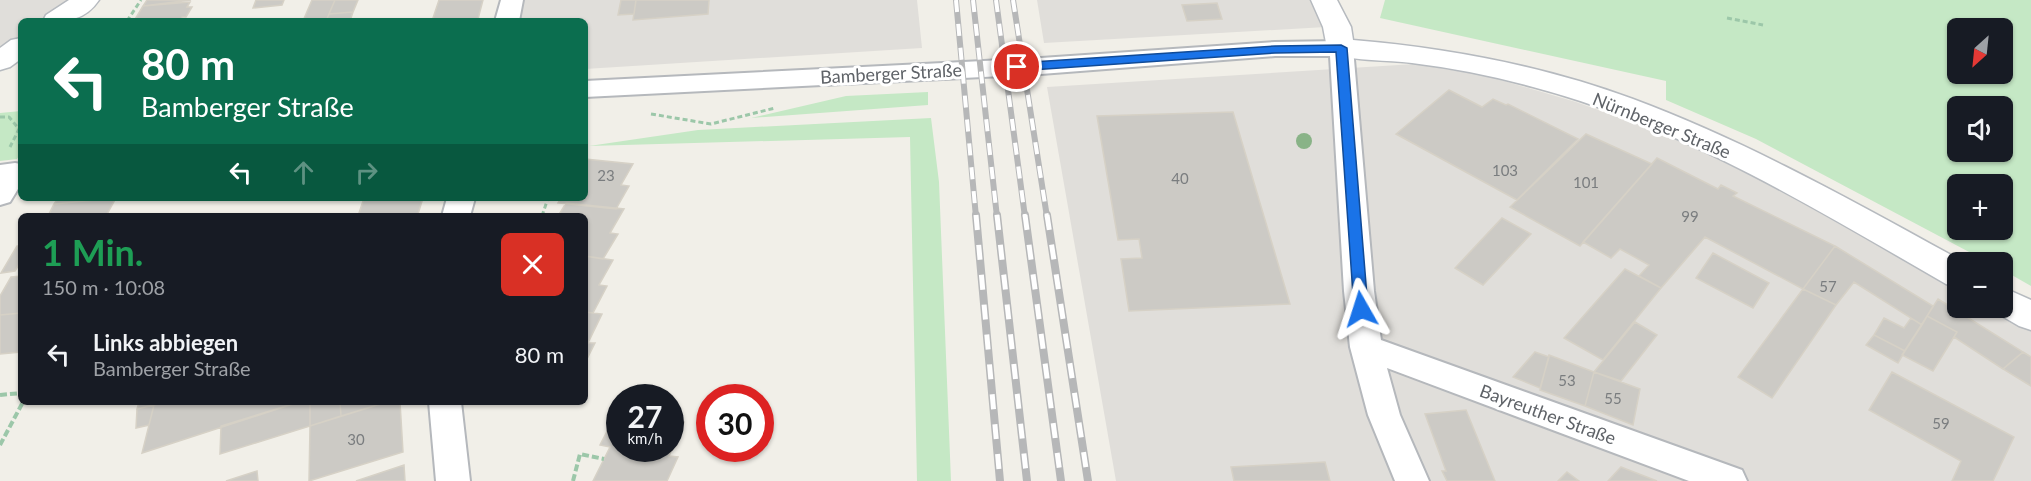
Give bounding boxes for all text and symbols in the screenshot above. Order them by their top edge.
north arrow [1947,18,2013,84]
map controls [1947,18,2013,318]
text: 80 m [141,39,235,89]
pin [991,41,1042,92]
icon: left [42,42,120,120]
icon: arrive [1000,50,1033,83]
street label: Bamberger Straße [820,58,962,88]
street label: Nürnberger Straße [1590,87,1734,163]
text: Bamberger Straße [141,90,354,123]
button: sound [1947,96,2013,162]
icon: left [224,156,257,189]
icon: ahead [287,156,320,189]
icon: right [350,156,383,189]
house number: 103 [1492,161,1518,179]
house number: 23 [597,166,615,184]
house number: 40 [1171,169,1189,187]
house number: 101 [1573,173,1599,191]
button: + [1947,174,2013,240]
house number: 99 [1681,207,1699,225]
text: 1 Min. [42,230,143,274]
button: close [501,233,564,296]
button: − [1947,252,2013,318]
text: 150 m · 10:08 [42,275,165,299]
position arrow [1329,277,1393,341]
house number: 57 [1819,277,1837,295]
text: Links abbiegen [93,329,238,356]
icon: left [42,338,75,371]
text: 80 m [515,341,564,368]
text: Bamberger Straße [93,356,251,380]
house number: 53 [1558,371,1576,389]
street label: Bayreuther Straße [1477,379,1619,449]
speed limit sign: 30 [696,384,774,462]
house number: 55 [1604,389,1622,407]
text: 27 [628,398,662,434]
house number: 59 [1932,414,1950,432]
text: km/h [627,429,663,447]
house number: 30 [347,430,365,448]

